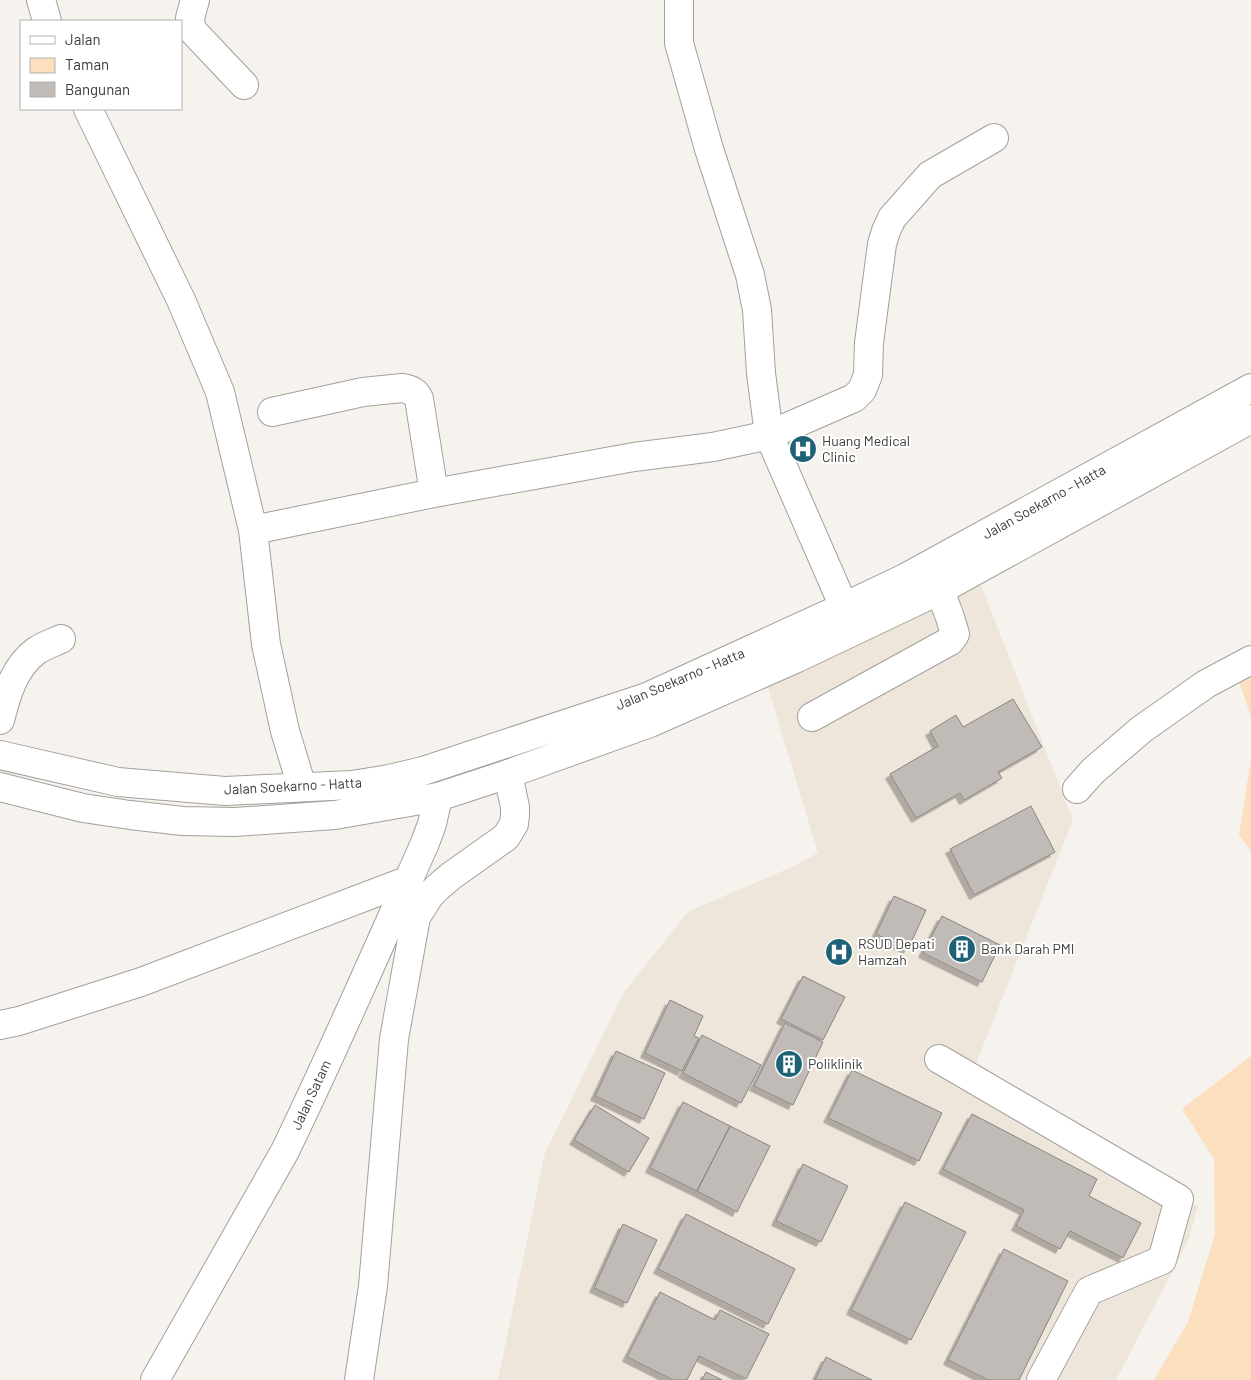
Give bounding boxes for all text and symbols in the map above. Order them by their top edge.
legend [20,20,182,110]
text: Jalan [65,30,101,48]
text: Taman [65,55,109,73]
text: Bangunan [65,80,130,98]
place label: Huang Medical Clinic [822,432,910,465]
hospital icon: Huang Medical Clinic [788,434,818,464]
street label: Jalan Soekarno - Hatta [979,461,1108,542]
street label: Jalan Soekarno - Hatta [613,644,747,713]
street label: Jalan Soekarno - Hatta [224,773,362,798]
building icon: Bank Darah PMI [947,934,977,964]
place label: RSUD Depati Hamzah [858,935,935,968]
hospital icon: RSUD Depati Hamzah [824,937,854,967]
place label: Bank Darah PMI [981,940,1074,957]
building icon: Poliklinik [774,1049,804,1079]
place label: Poliklinik [808,1055,862,1072]
street label: Jalan Satam [287,1057,334,1132]

